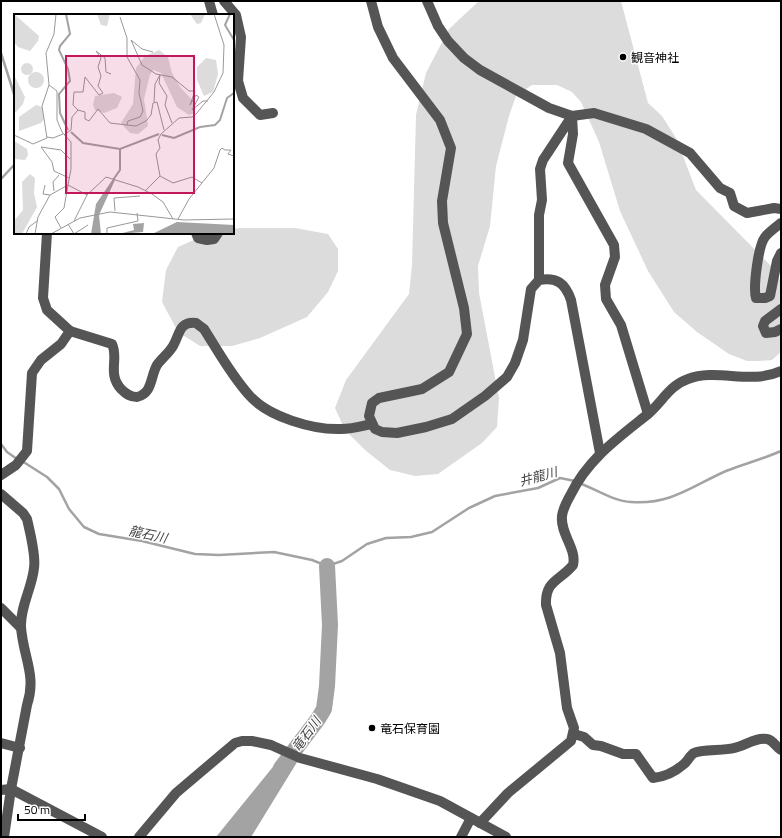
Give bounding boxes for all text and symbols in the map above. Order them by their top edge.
inset map [14,14,234,234]
place label: 観音神社 [631,48,679,67]
marker: 観音神社 [618,52,628,62]
water label: 井龍川 [517,461,561,491]
water label: 龍石川 [127,520,171,548]
water label: 竜石川 [286,711,327,756]
place label: 竜石保育園 [380,719,440,738]
marker: 竜石保育園 [367,723,377,733]
scale bar [18,796,85,822]
text: 50 m [24,800,50,819]

